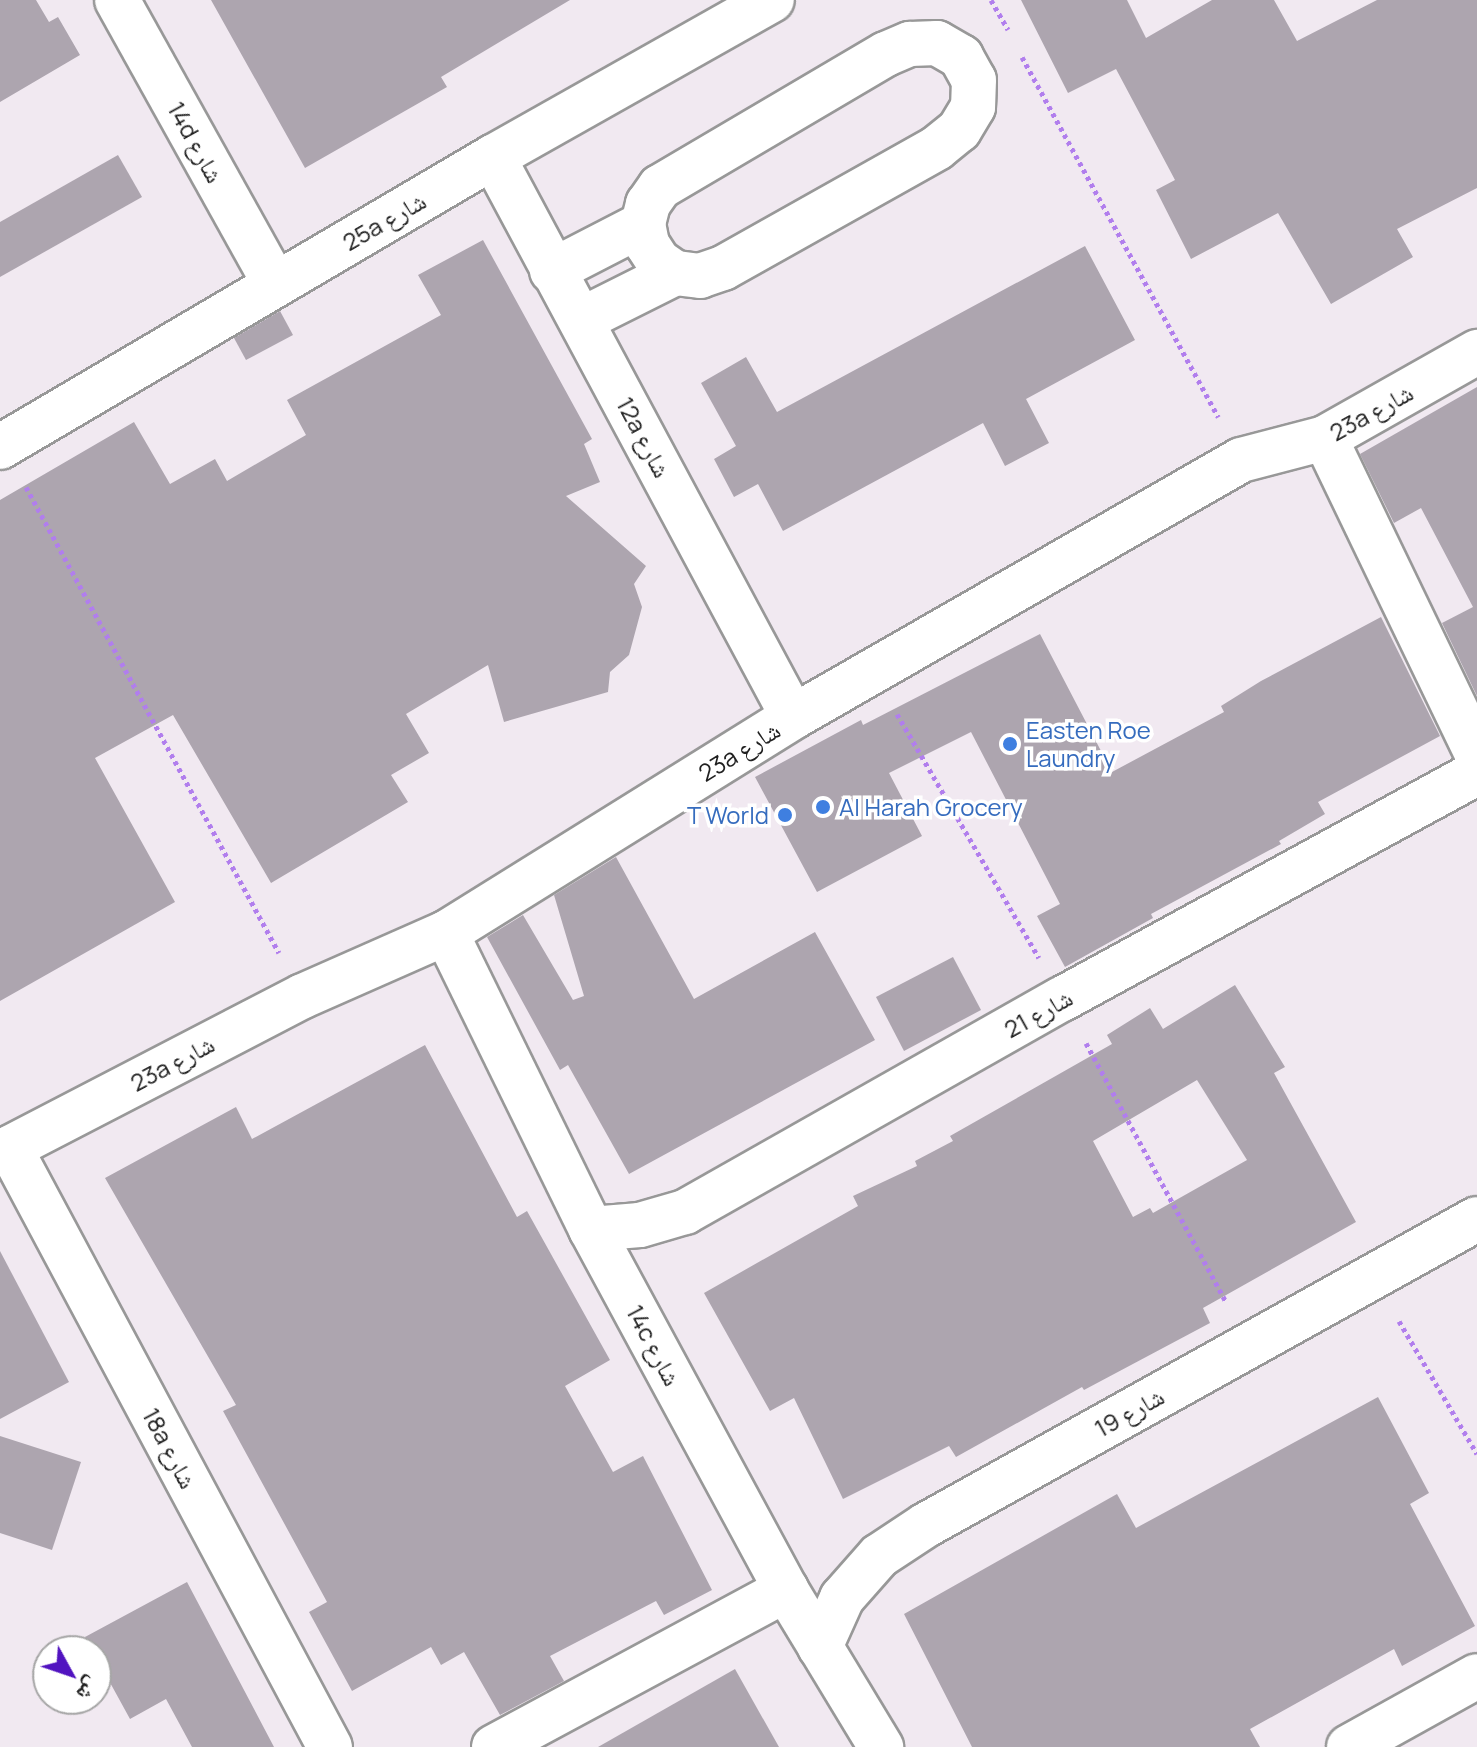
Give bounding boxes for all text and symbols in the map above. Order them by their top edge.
street label: 14d شارع [162,96,230,188]
street label: 25a شارع [337,186,431,256]
street label: 23a شارع [1324,377,1418,447]
street label: 12a شارع [611,392,677,482]
street label: 23a شارع [693,715,785,787]
place label: Easten Roe Laundry [1026,716,1151,772]
marker: Easten Roe Laundry [1001,735,1019,753]
place label: Al Harah Grocery [839,793,1023,821]
marker: Al Harah Grocery [814,798,832,816]
place label: T World [686,801,769,829]
marker: T World [776,806,794,824]
street label: شارع 21 [999,983,1077,1043]
street label: 23a شارع [125,1029,219,1097]
street label: 14c شارع [621,1300,687,1390]
street label: شارع 19 [1089,1381,1169,1443]
street label: 18a شارع [137,1403,203,1493]
north arrow [32,1635,112,1715]
text: ش [70,1671,108,1708]

